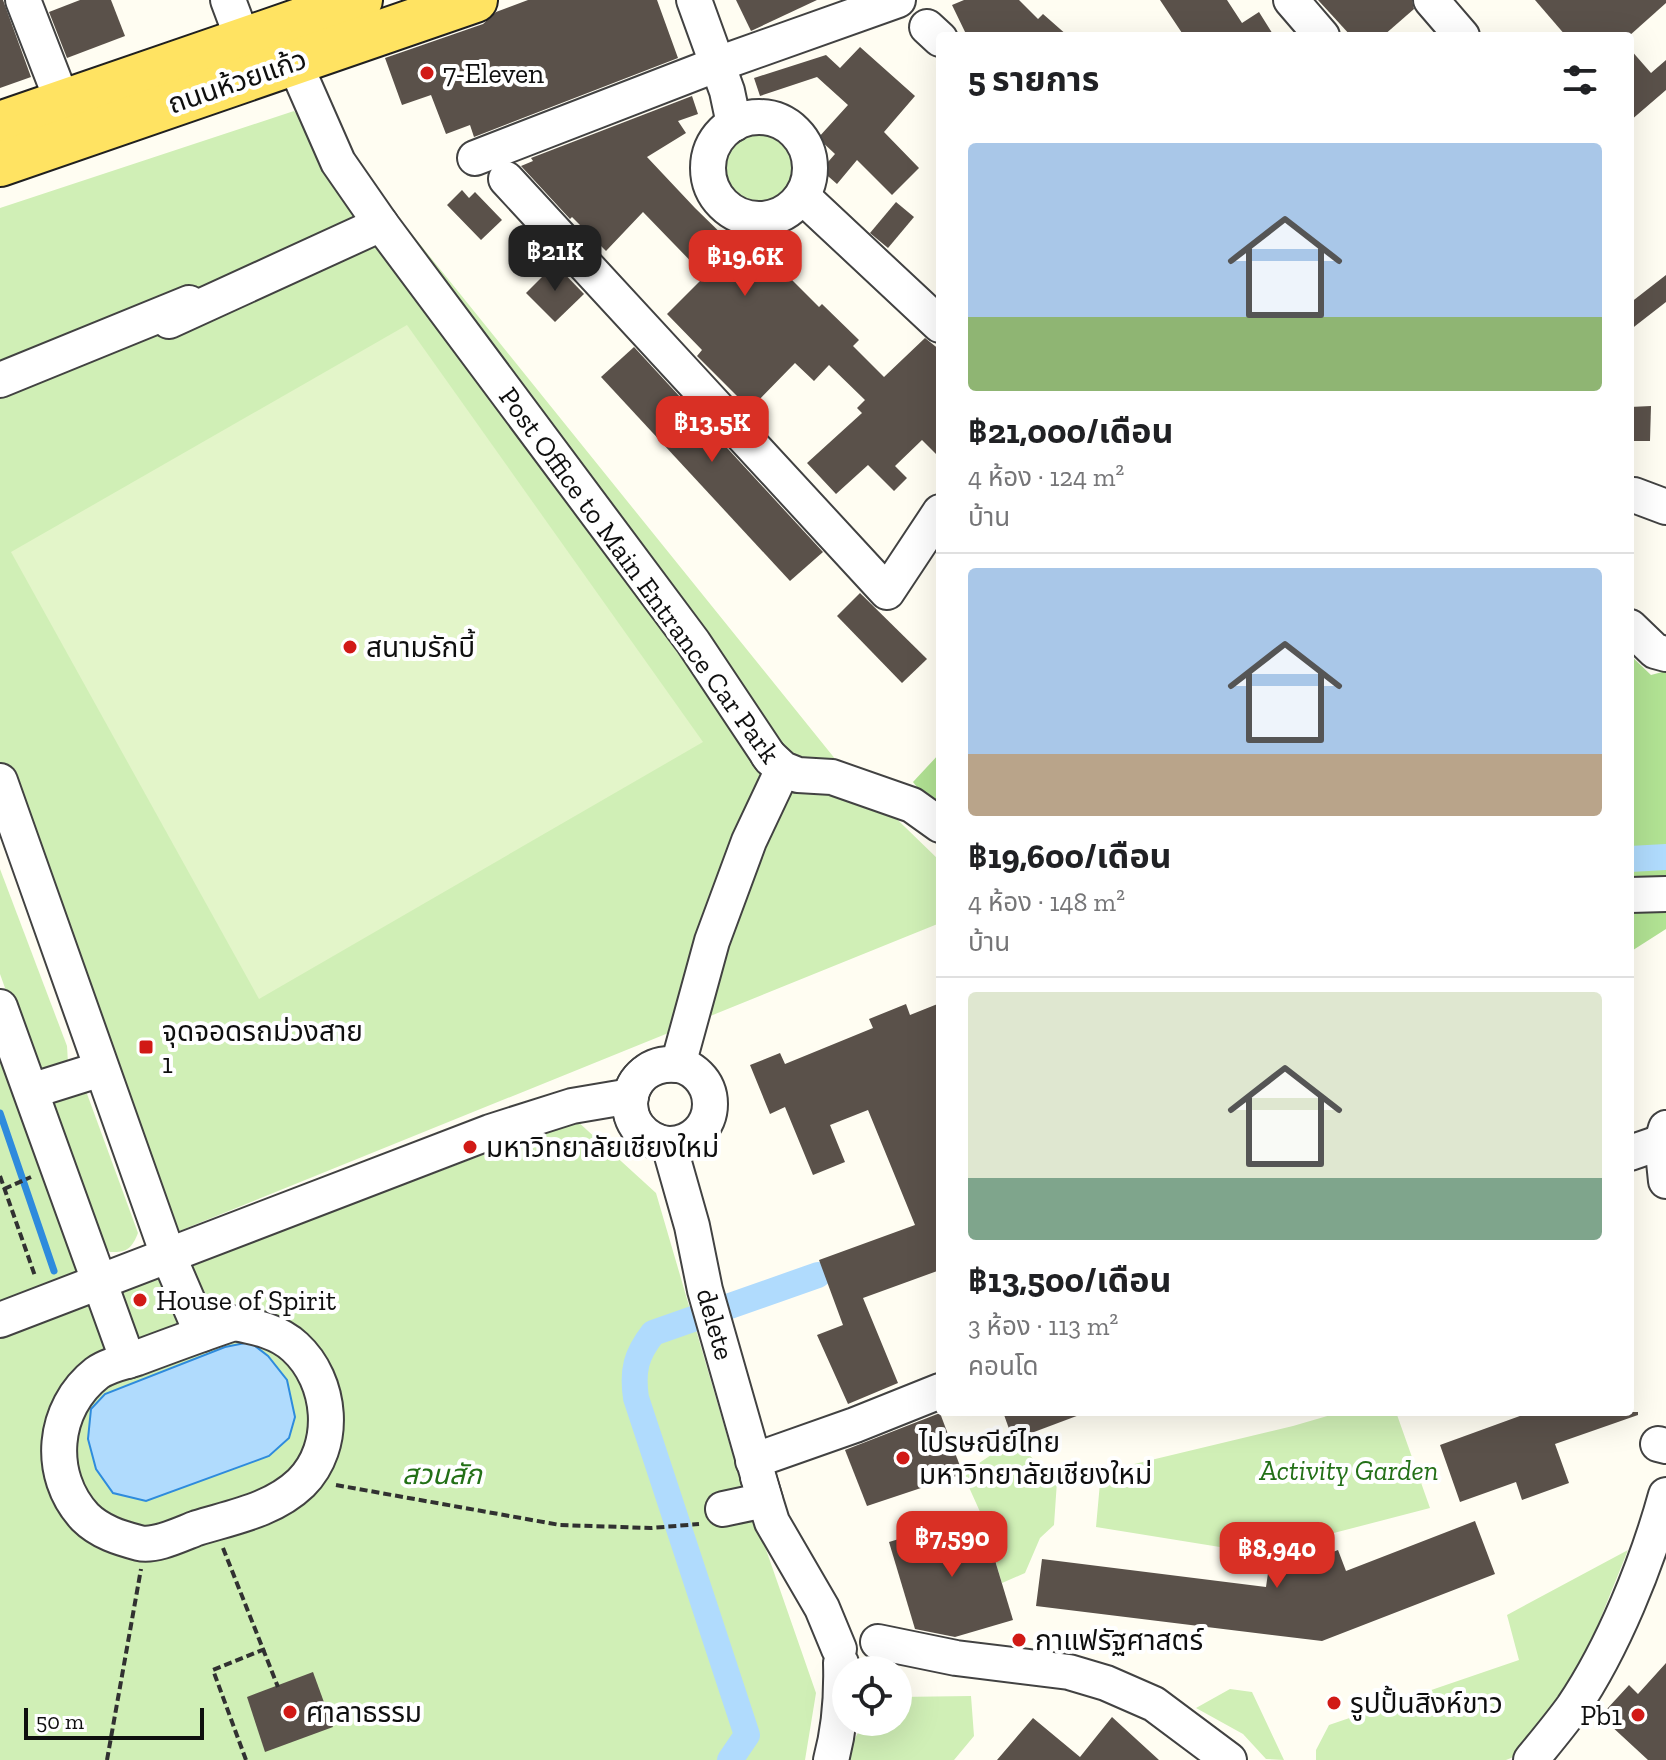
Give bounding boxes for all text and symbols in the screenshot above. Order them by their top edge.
street label: ถนนห้วยแก้ว [163,42,311,121]
place label: 7-Eleven [443,57,544,90]
icon: filters [1558,58,1602,102]
text: 5 รายการ [968,59,1099,100]
marker: 7-Eleven [418,64,436,82]
icon: home [1213,195,1357,339]
pin: ฿21K [508,225,602,293]
pin: ฿19.6K [680,230,810,298]
text: ฿21K [526,235,584,267]
text: ฿19.6K [707,240,783,272]
street label: Post Office to Main Entrance Car Park [492,381,787,770]
pin: ฿13.5K [647,396,777,464]
text: ฿13.5K [674,406,750,438]
text: ฿21,000/เดือน [968,411,1173,452]
text: 4 ห้อง · 124 m² [968,461,1124,493]
text: บ้าน [968,501,1010,533]
icon: home [1213,620,1357,764]
place label: สนามรักบี้ [366,628,475,664]
marker: สนามรักบี้ [341,638,359,656]
text: ฿19,600/เดือน [968,836,1172,877]
text: 4 ห้อง · 148 m² [968,886,1125,918]
text: บ้าน [968,926,1010,958]
place label: จุดจอดรถม่วงสาย 1 [162,1015,363,1080]
marker: จุดจอดรถม่วงสาย 1 [137,1038,155,1056]
icon: home [1213,1044,1357,1188]
place label: มหาวิทยาลัยเชียงใหม่ [486,1131,719,1164]
marker: มหาวิทยาลัยเชียงใหม่ [461,1138,479,1156]
text: ฿13,500/เดือน [968,1260,1171,1301]
place label: House of Spirit [156,1284,337,1317]
street label: delete [690,1285,741,1364]
marker: House of Spirit [131,1291,149,1309]
text: 3 ห้อง · 113 m² [968,1310,1118,1342]
text: คอนโด [968,1350,1039,1382]
place label: ไปรษณีย์ไทย มหาวิทยาลัยเชียงใหม่ [918,1426,1152,1491]
marker: ไปรษณีย์ไทย มหาวิทยาลัยเชียงใหม่ [894,1449,912,1467]
park label: Activity Garden [1259,1454,1438,1487]
park label: สวนสัก [402,1458,483,1491]
pin: ฿7,590 [887,1511,1017,1579]
text: ฿7,590 [914,1521,990,1553]
pin: ฿8,940 [1212,1522,1342,1590]
text: ฿8,940 [1238,1532,1316,1564]
place label: กาแฟรัฐศาสตร์ [1035,1624,1204,1657]
marker: กาแฟรัฐศาสตร์ [1010,1631,1028,1649]
map controls [832,1656,912,1736]
button: locate [832,1656,912,1736]
place label: รูปปั้นสิงห์ขาว [1350,1685,1503,1721]
marker: รูปปั้นสิงห์ขาว [1325,1694,1343,1712]
place label: ศาลาธรรม [306,1696,422,1729]
place label: Pb1 [1580,1699,1622,1732]
marker: ศาลาธรรม [281,1703,299,1721]
scale bar [24,1704,204,1740]
marker: Pb1 [1629,1706,1647,1724]
text: 50 m [36,1708,84,1735]

